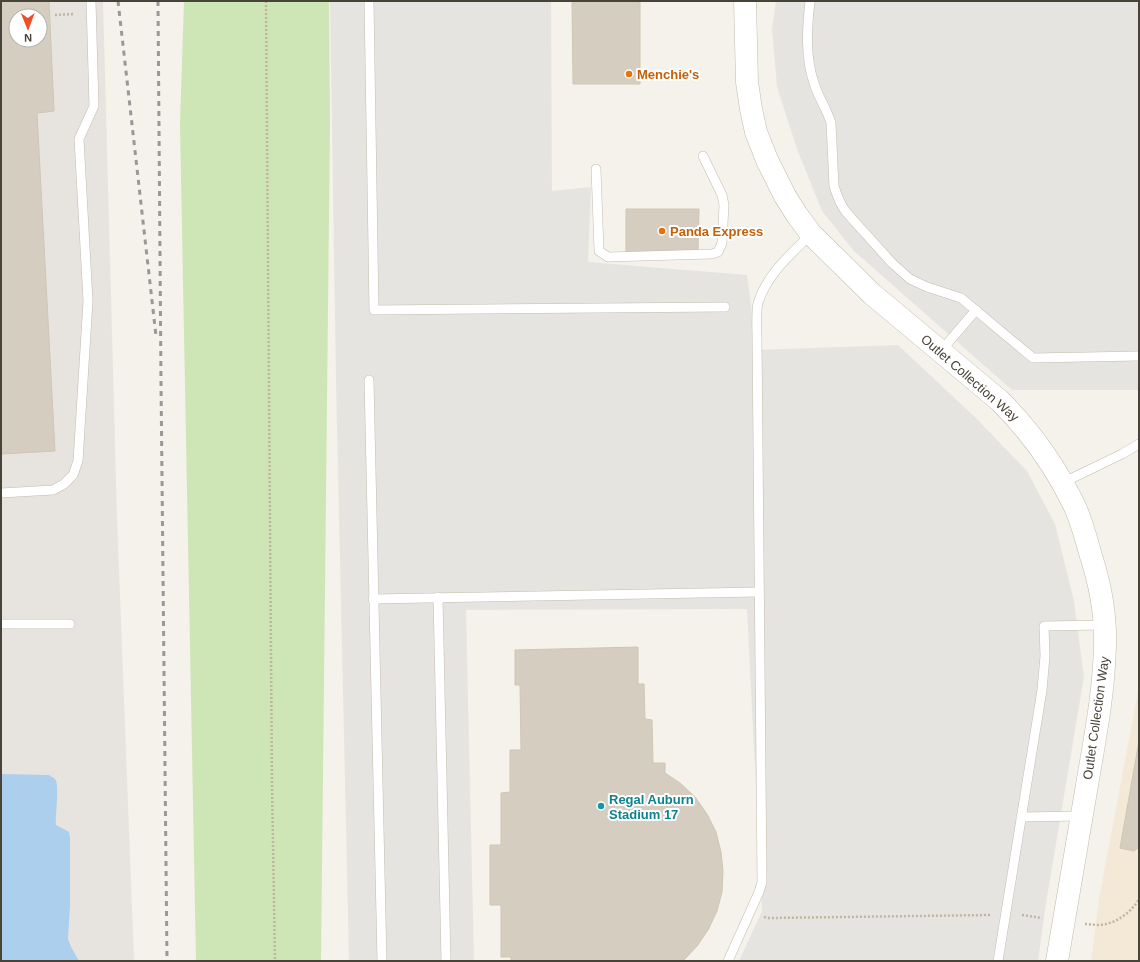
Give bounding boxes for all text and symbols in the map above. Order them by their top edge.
north arrow [8,8,48,48]
text: N [24,32,32,44]
place label: Menchie's [637,67,699,82]
marker: Menchie's [624,69,634,79]
place label: Panda Express [670,224,763,239]
marker: Panda Express [657,226,667,236]
street label: Outlet Collection Way [918,331,1022,425]
street label: Outlet Collection Way [1080,655,1112,781]
place label: Regal Auburn Stadium 17 [609,792,694,822]
marker: Regal Auburn Stadium 17 [596,801,606,811]

